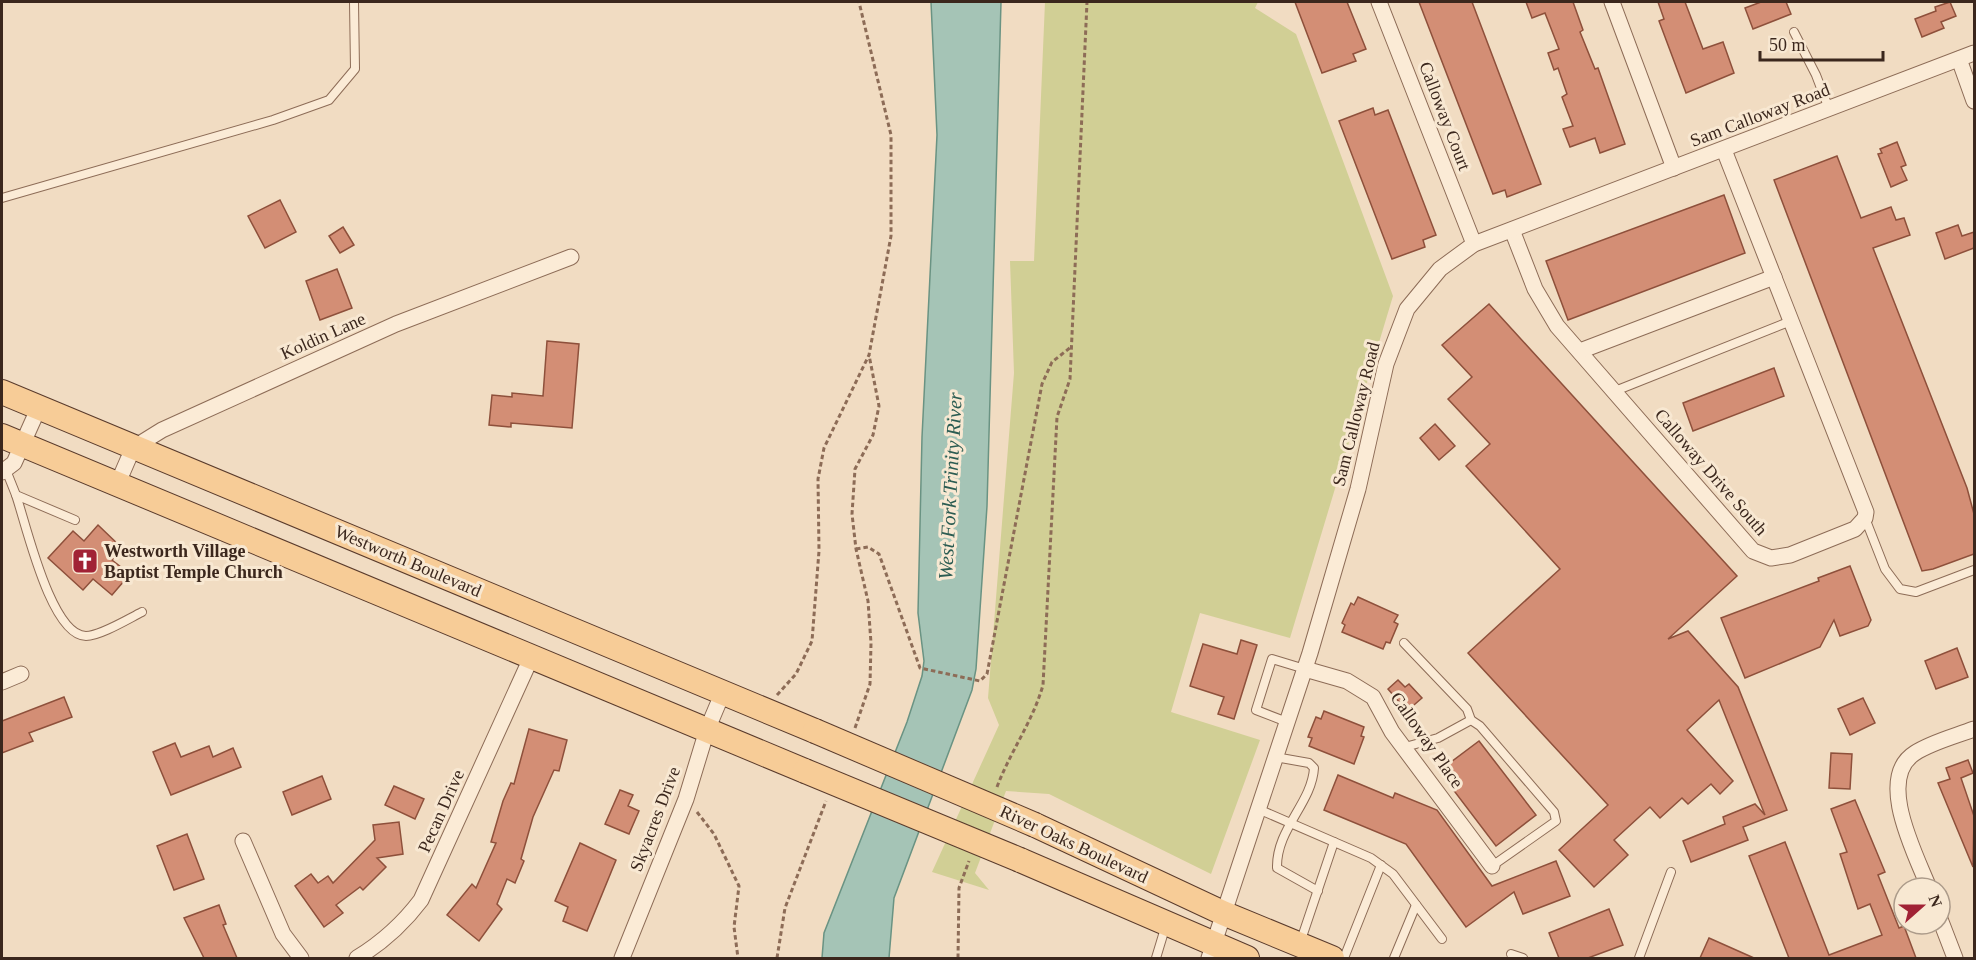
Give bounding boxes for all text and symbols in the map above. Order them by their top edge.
scale bar [1760,24,1883,62]
text: 50 m [1769,35,1806,55]
street label: Calloway Court [1415,59,1475,173]
street label: Sam Calloway Road [1687,79,1833,151]
street label: Koldin Lane [278,308,368,364]
street label: Sam Calloway Road [1328,340,1384,488]
water label: West Fork Trinity River [934,392,967,580]
street label: Calloway Drive South [1651,405,1771,539]
street label: Westworth Boulevard [332,521,484,601]
place label: Westworth Village Baptist Temple Church [104,541,283,582]
church icon: Westworth Village Baptist Temple Church [70,546,100,576]
street label: Calloway Place [1387,688,1467,792]
street label: Skyacres Drive [626,764,684,874]
street label: Pecan Drive [414,767,468,855]
street label: River Oaks Boulevard [997,801,1151,887]
north arrow [1892,876,1952,936]
text: N [1926,892,1946,910]

